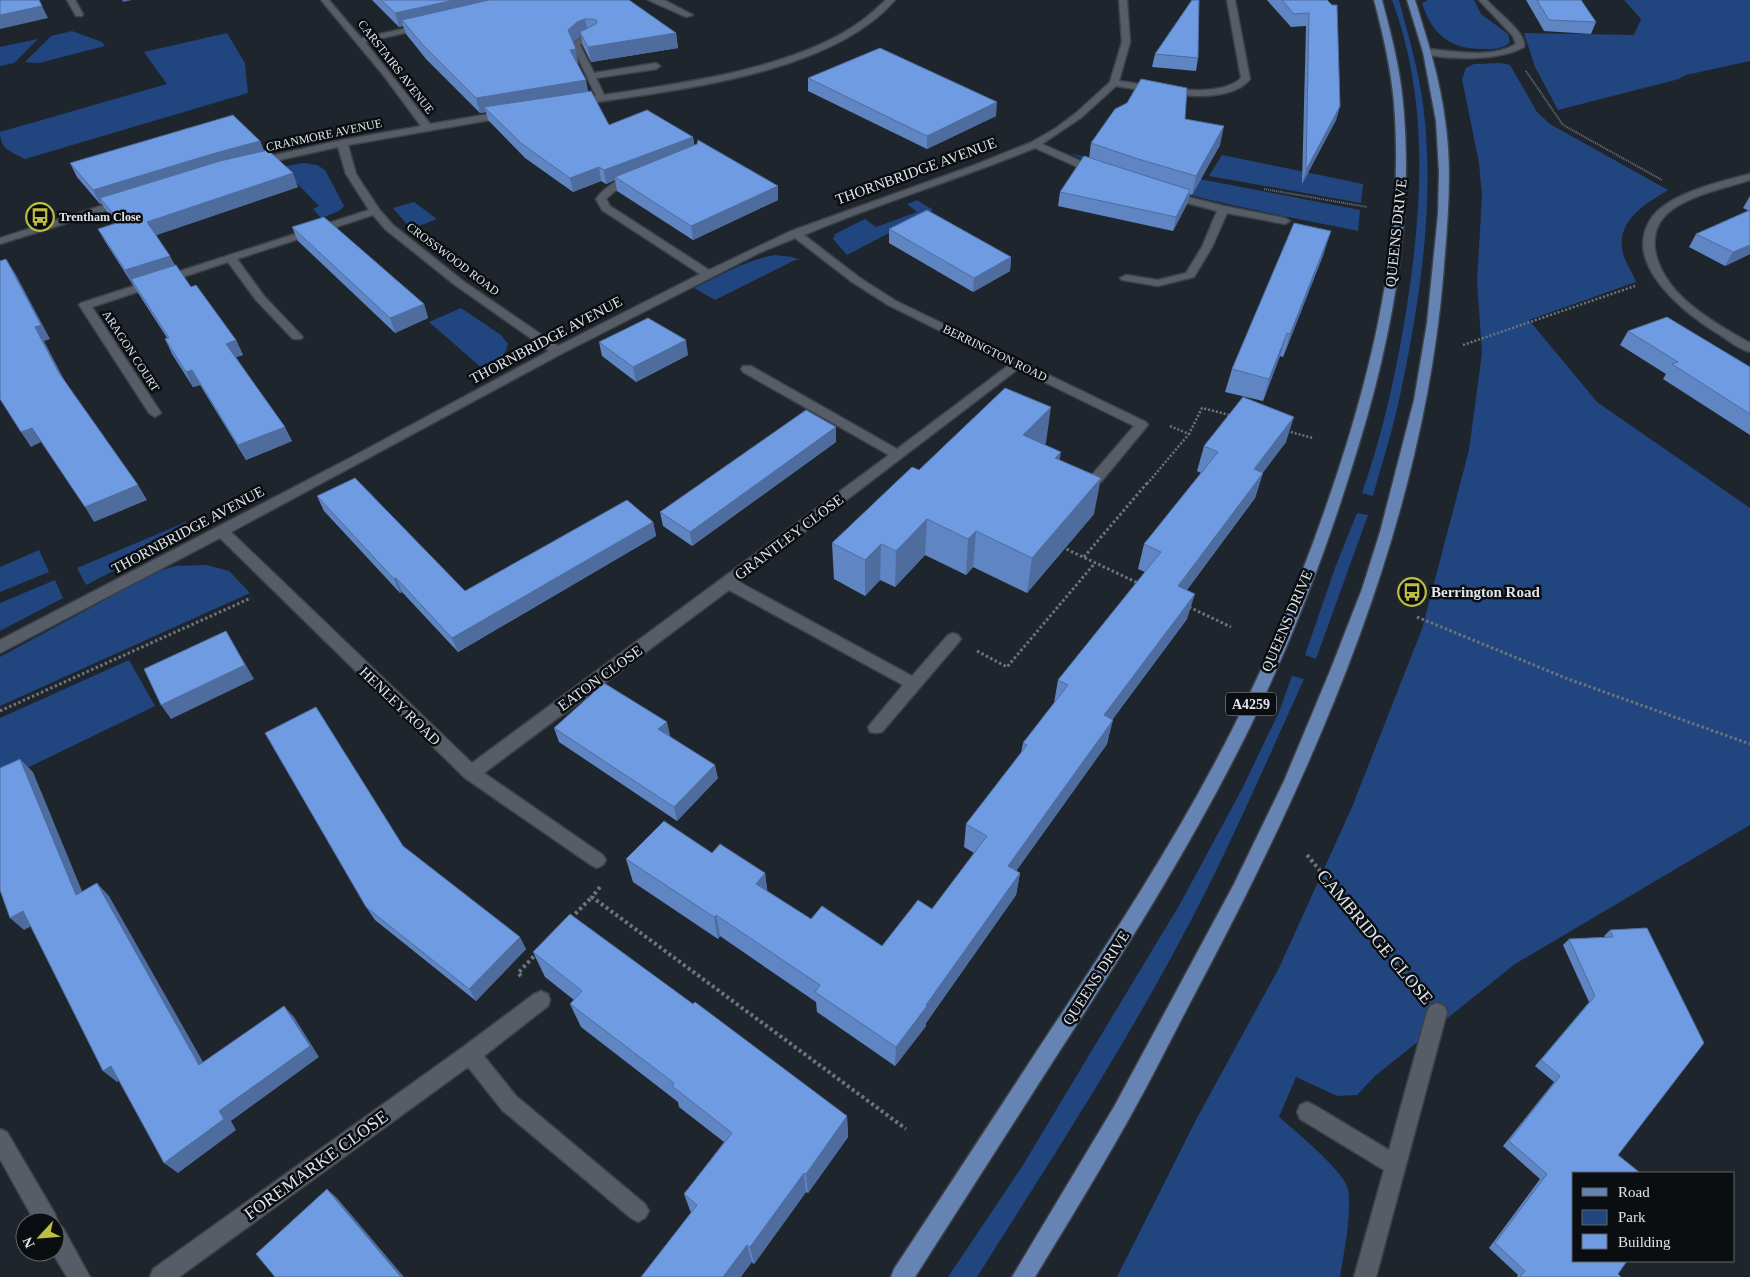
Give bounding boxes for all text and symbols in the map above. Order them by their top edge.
street label: CARSTAIRS AVENUE [355,17,437,117]
street label: CRANMORE AVENUE [265,116,383,154]
street label: THORNBRIDGE AVENUE [833,134,999,208]
street label: QUEENS DRIVE [1382,178,1410,288]
bus stop icon: Trentham Close [25,202,55,232]
place label: Trentham Close [59,210,142,224]
street label: CROSSWOOD ROAD [404,220,502,299]
street label: THORNBRIDGE AVENUE [467,293,625,387]
street label: ARAGON COURT [99,308,163,395]
street label: BERRINGTON ROAD [941,322,1050,384]
street label: THORNBRIDGE AVENUE [109,483,267,577]
street label: GRANTLEY CLOSE [732,491,846,583]
street label: QUEENS DRIVE [1258,568,1316,674]
bus stop icon: Berrington Road [1397,577,1427,607]
place label: Berrington Road [1431,584,1540,600]
street label: EATON CLOSE [555,642,645,714]
street label: HENLEY ROAD [356,664,444,749]
road number: A4259 [1226,692,1276,716]
street label: CAMBRIDGE CLOSE [1313,866,1437,1008]
street label: QUEENS DRIVE [1060,928,1132,1028]
street label: FOREMARKE CLOSE [240,1106,392,1224]
legend [1572,1172,1735,1262]
text: Road [1618,1184,1650,1200]
text: Park [1618,1209,1646,1225]
north arrow [15,1212,65,1262]
text: Building [1618,1234,1671,1250]
text: N [20,1235,38,1250]

